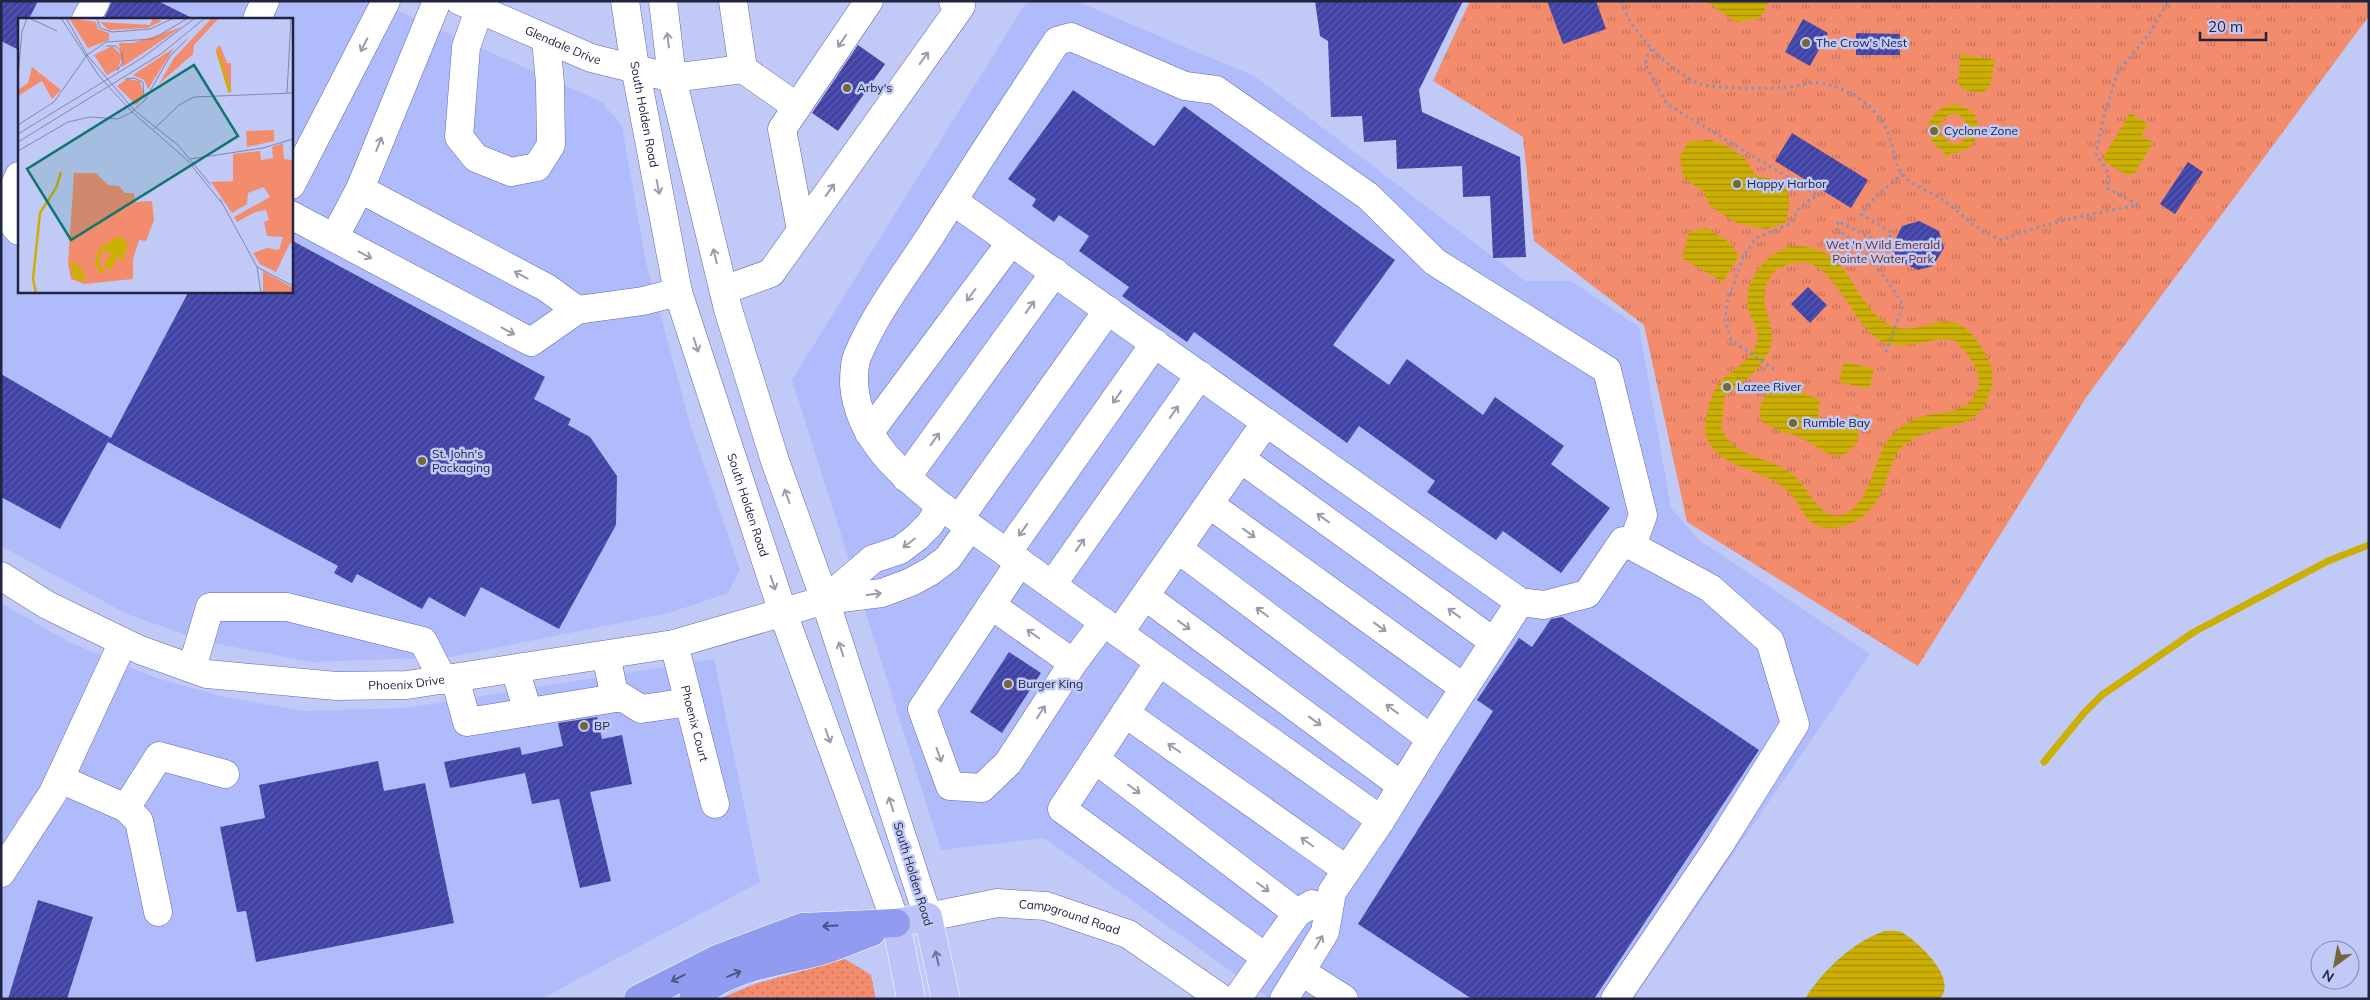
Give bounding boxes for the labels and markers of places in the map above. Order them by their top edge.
place label: The Crow's Nest [1816,35,1907,50]
marker: The Crow's Nest [1800,37,1812,49]
place label: Arby's [857,80,892,95]
marker: Arby's [841,82,853,94]
place label: Cyclone Zone [1944,123,2018,138]
marker: Cyclone Zone [1928,125,1940,137]
place label: Happy Harbor [1747,176,1827,191]
marker: Happy Harbor [1731,178,1743,190]
place label: Lazee River [1737,379,1802,394]
marker: Lazee River [1721,381,1733,393]
place label: Rumble Bay [1803,415,1871,430]
marker: Rumble Bay [1787,417,1799,429]
place label: St. John's Packaging [432,446,490,475]
marker: St. John's Packaging [416,455,428,467]
place label: Burger King [1018,676,1083,691]
marker: Burger King [1002,678,1014,690]
place label: BP [594,718,610,733]
marker: BP [578,720,590,732]

